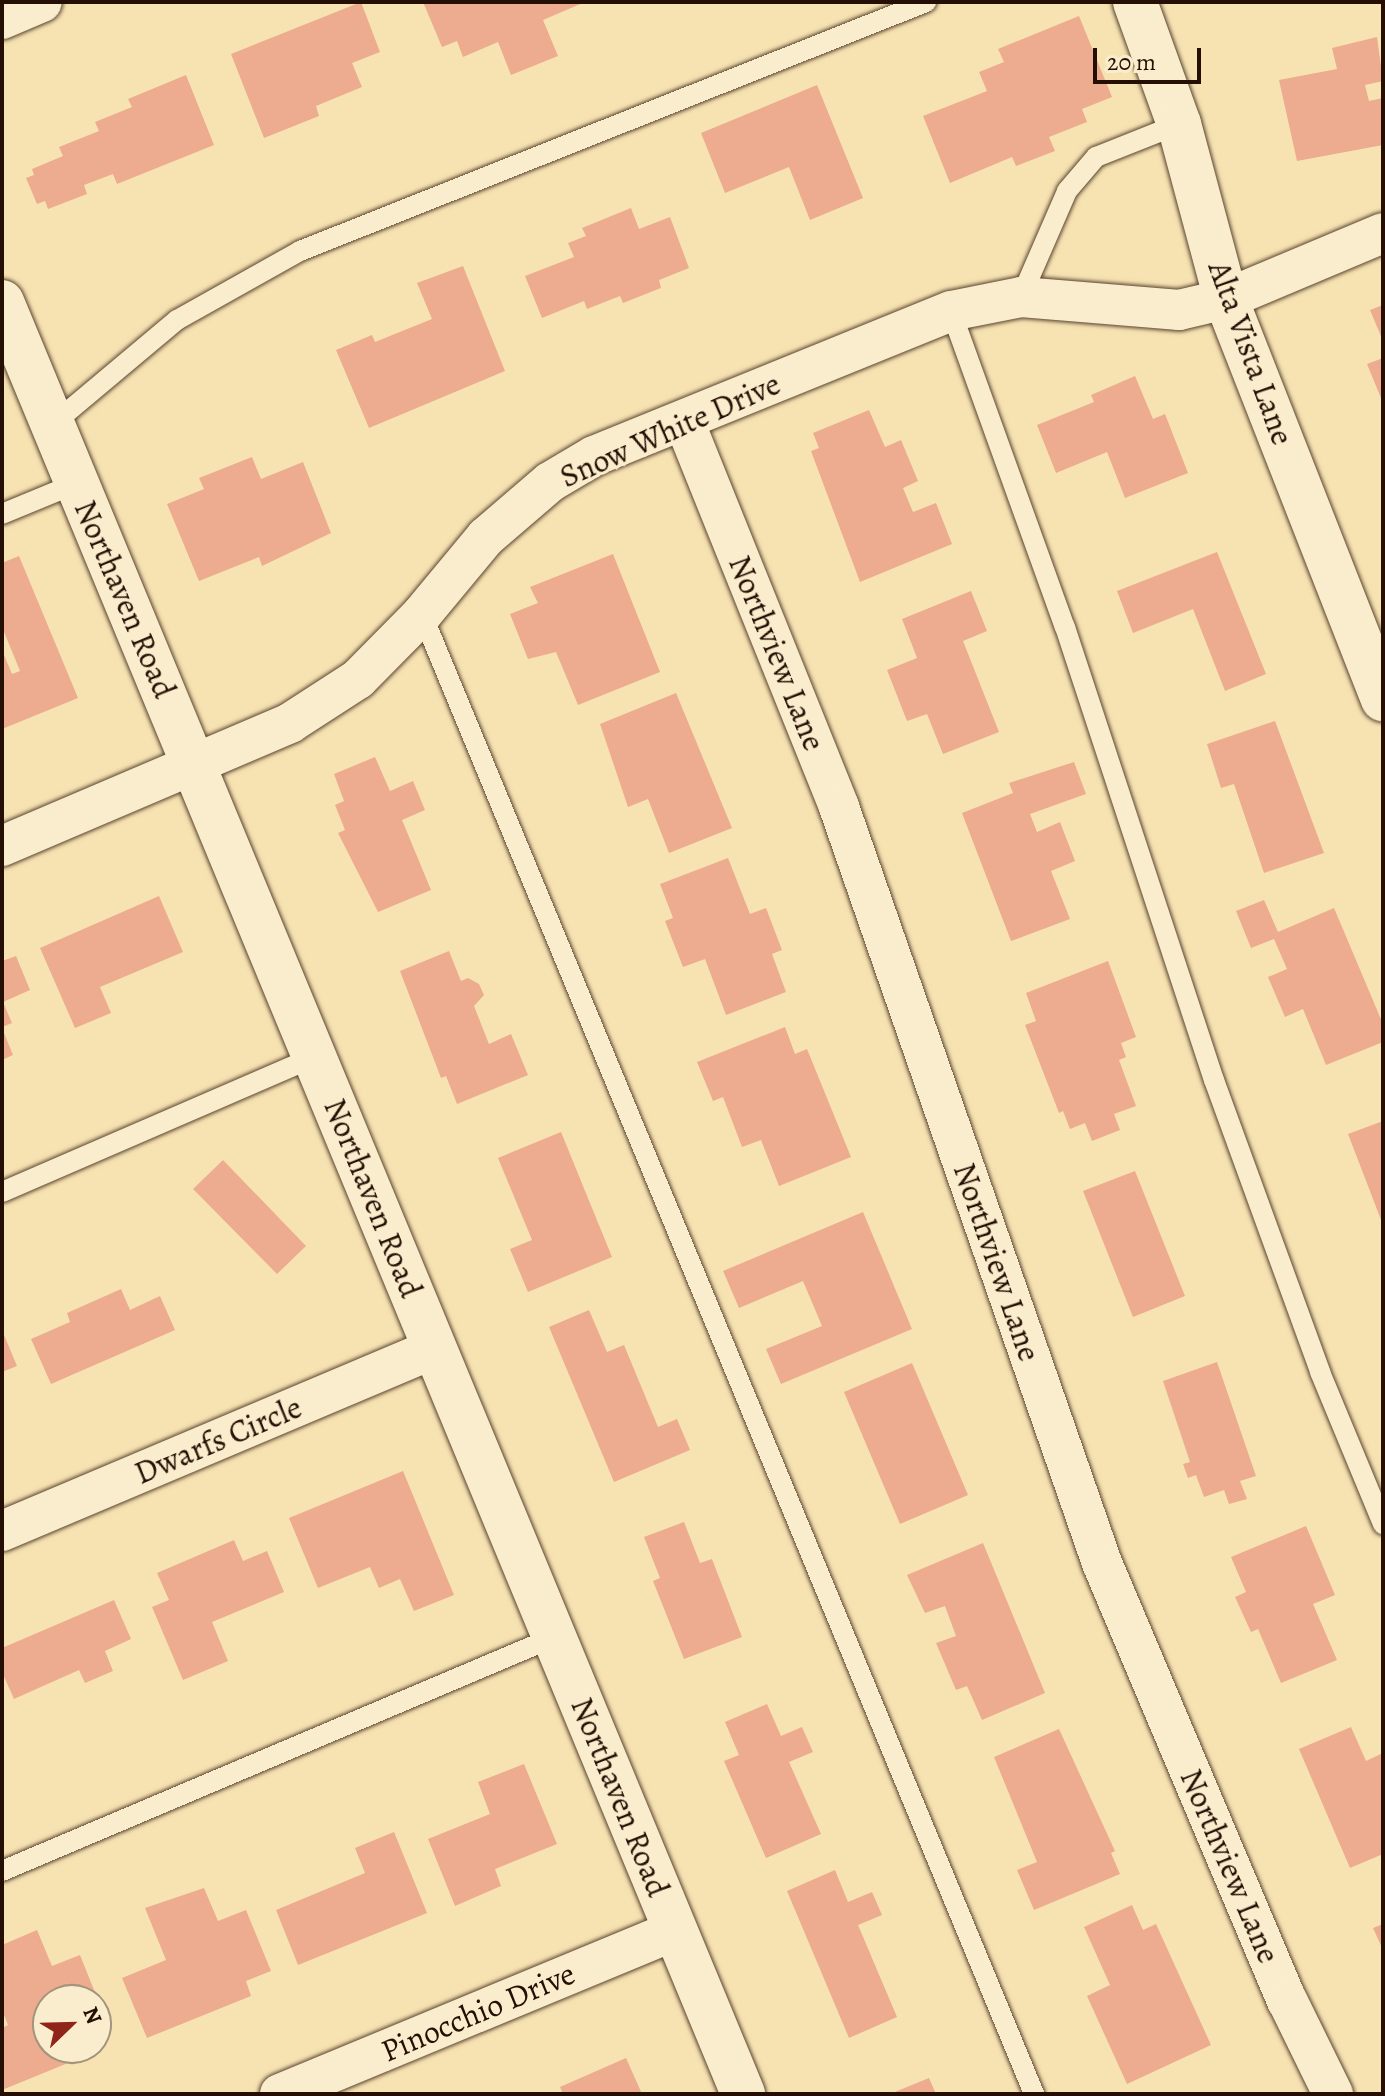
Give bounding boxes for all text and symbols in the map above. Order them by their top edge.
scale bar [1097,32,1205,82]
text: 20 m [1107,46,1156,78]
street label: Alta Vista Lane [1200,256,1302,450]
street label: Snow White Drive [554,364,786,496]
street label: Northaven Road [66,494,184,704]
street label: Northview Lane [720,550,834,756]
street label: Northaven Road [316,1093,430,1303]
street label: Northview Lane [945,1158,1049,1366]
street label: Dwarfs Circle [129,1388,307,1492]
street label: Northaven Road [563,1692,677,1902]
street label: Northview Lane [1172,1763,1288,1969]
street label: Pinocchio Drive [375,1954,581,2070]
north arrow [32,1984,112,2064]
text: N [75,2002,109,2029]

